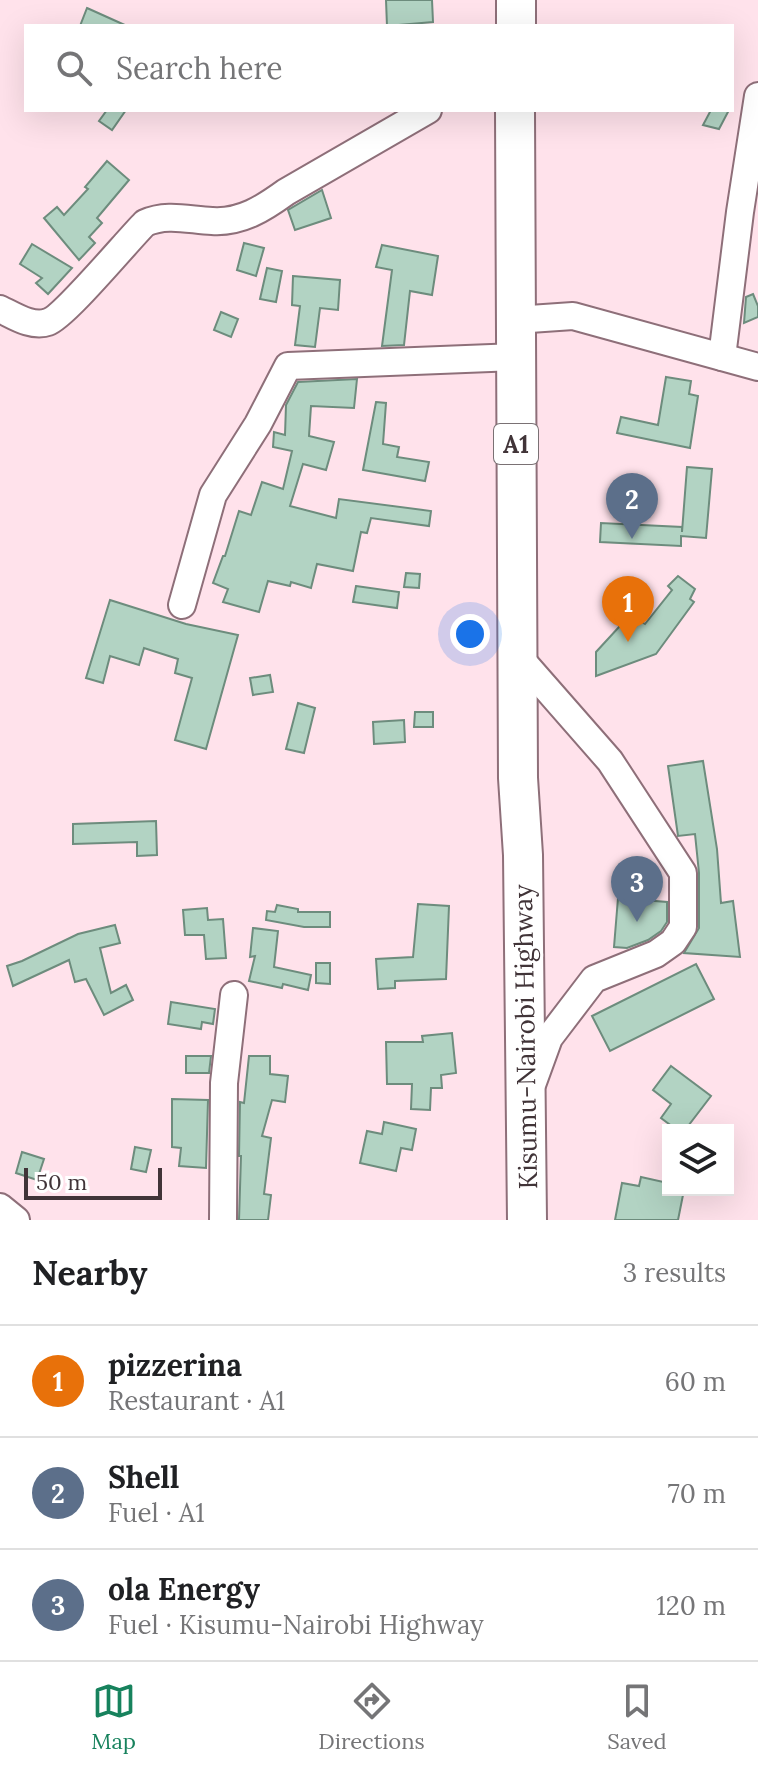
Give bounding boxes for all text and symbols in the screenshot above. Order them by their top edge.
search box [24,24,734,112]
icon: search [52,46,96,90]
text: Search here [116,49,283,87]
road number: A1 [494,424,538,464]
pin: 2 [606,473,658,539]
pin: 1 [602,576,654,642]
your location [450,614,490,654]
pin: 3 [611,856,663,922]
street label: Kisumu-Nairobi Highway [506,884,544,1190]
map controls [662,1124,734,1196]
button: layers [662,1124,734,1196]
scale bar [24,1164,162,1200]
text: 50 m [36,1168,87,1196]
text: Nearby [32,1251,148,1294]
text: 3 results [623,1256,726,1289]
text: pizzerina [108,1346,242,1384]
text: 1 [53,1365,63,1398]
text: 60 m [665,1365,726,1398]
text: Restaurant · A1 [108,1384,285,1417]
text: Shell [108,1458,179,1496]
text: 2 [51,1477,65,1510]
text: 70 m [668,1477,726,1510]
text: Fuel · A1 [108,1496,205,1529]
text: ola Energy [108,1570,260,1608]
text: 3 [51,1589,65,1622]
text: 120 m [656,1589,726,1622]
text: Fuel · Kisumu-Nairobi Highway [108,1608,484,1641]
tab: Map [91,1679,136,1755]
tab: Directions [318,1679,425,1755]
tab: Saved [607,1679,667,1755]

